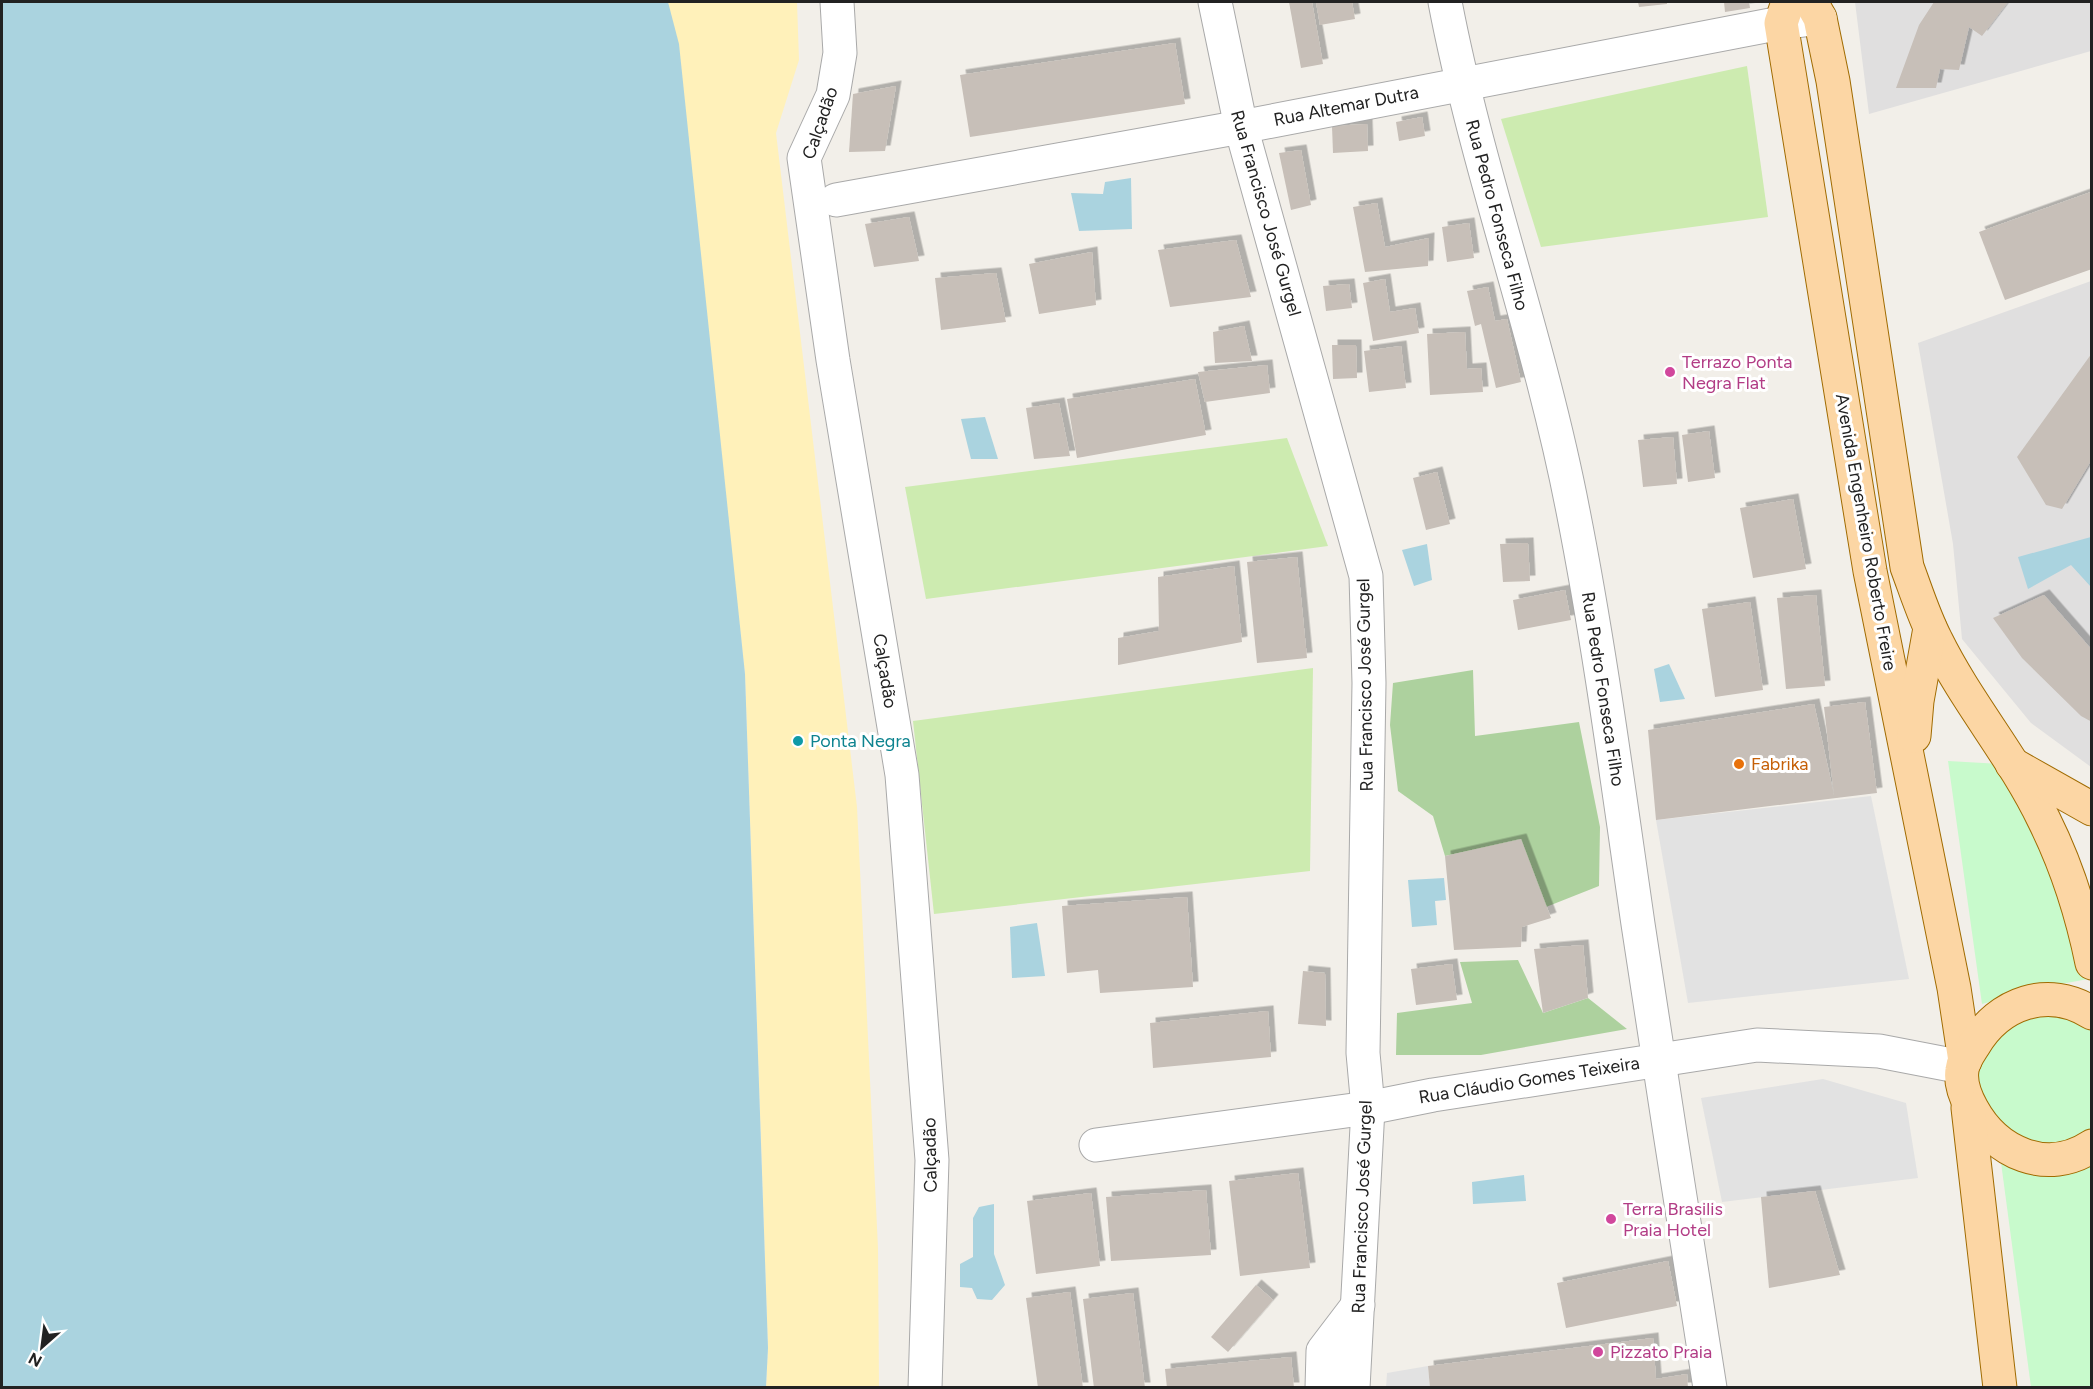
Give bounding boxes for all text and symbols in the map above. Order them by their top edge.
street label: Rua Altemar Dutra [1272,81,1420,131]
street label: Calçadão [797,84,843,162]
street label: Rua Francisco José Gurgel [1226,107,1306,319]
street label: Rua Pedro Fonseca Filho [1461,117,1533,313]
place label: Terrazo Ponta Negra Flat [1682,351,1792,394]
marker: Terrazo Ponta Negra Flat [1663,365,1677,379]
street label: Avenida Engenheiro Roberto Freire [1831,392,1901,672]
street label: Rua Francisco José Gurgel [1352,578,1378,792]
street label: Rua Pedro Fonseca Filho [1577,590,1629,788]
street label: Calçadão [868,632,902,710]
place label: Ponta Negra [810,730,911,752]
marker: Ponta Negra [791,734,805,748]
place label: Fabrika [1751,753,1808,775]
marker: Fabrika [1732,757,1746,771]
street label: Rua Cláudio Gomes Teixeira [1417,1052,1641,1108]
street label: Rua Francisco José Gurgel [1347,1100,1377,1314]
street label: Calçadão [918,1117,942,1193]
place label: Terra Brasilis Praia Hotel [1623,1198,1723,1241]
marker: Terra Brasilis Praia Hotel [1604,1212,1618,1226]
north arrow [12,1317,72,1377]
place label: Pizzato Praia [1610,1341,1712,1363]
marker: Pizzato Praia [1591,1345,1605,1359]
text: N [25,1349,45,1371]

